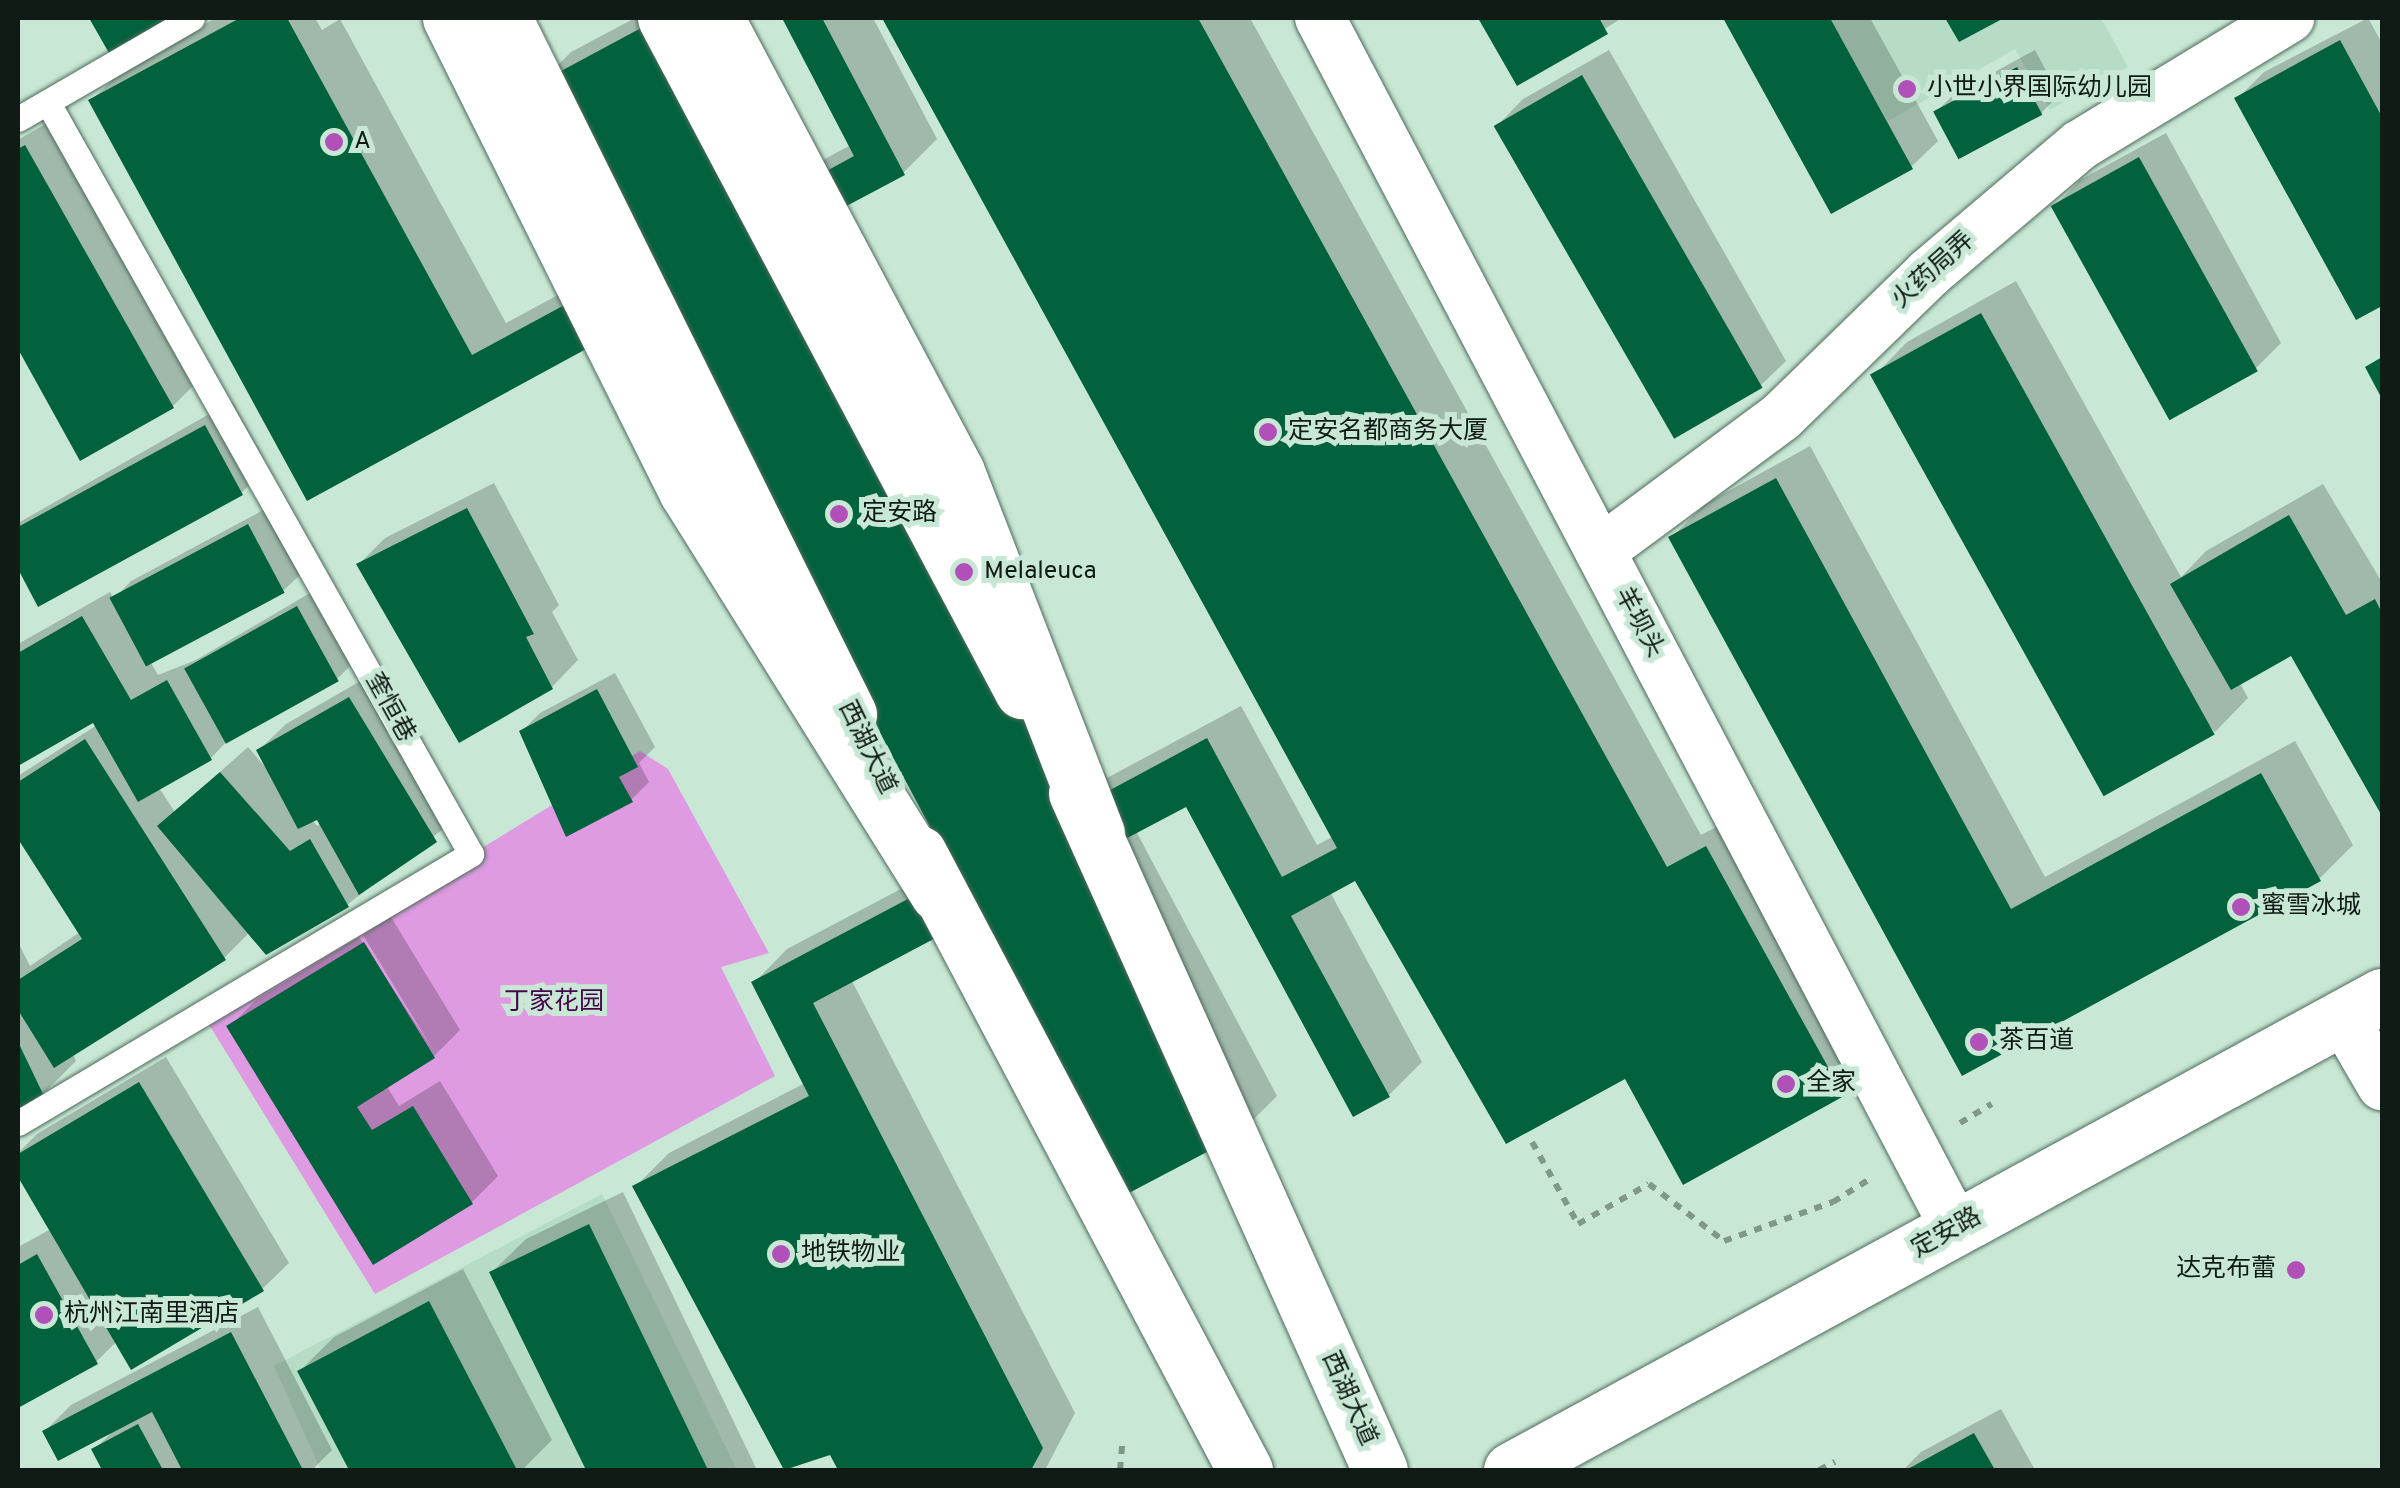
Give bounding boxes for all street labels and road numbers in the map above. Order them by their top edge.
street label: 火药局弄 [1887,226,1981,316]
street label: 羊坝头 [1607,583,1669,663]
street label: 奎恒巷 [358,668,420,748]
street label: 西湖大道 [831,696,901,800]
street label: 定安路 [1907,1203,1987,1265]
street label: 西湖大道 [1314,1347,1382,1451]

